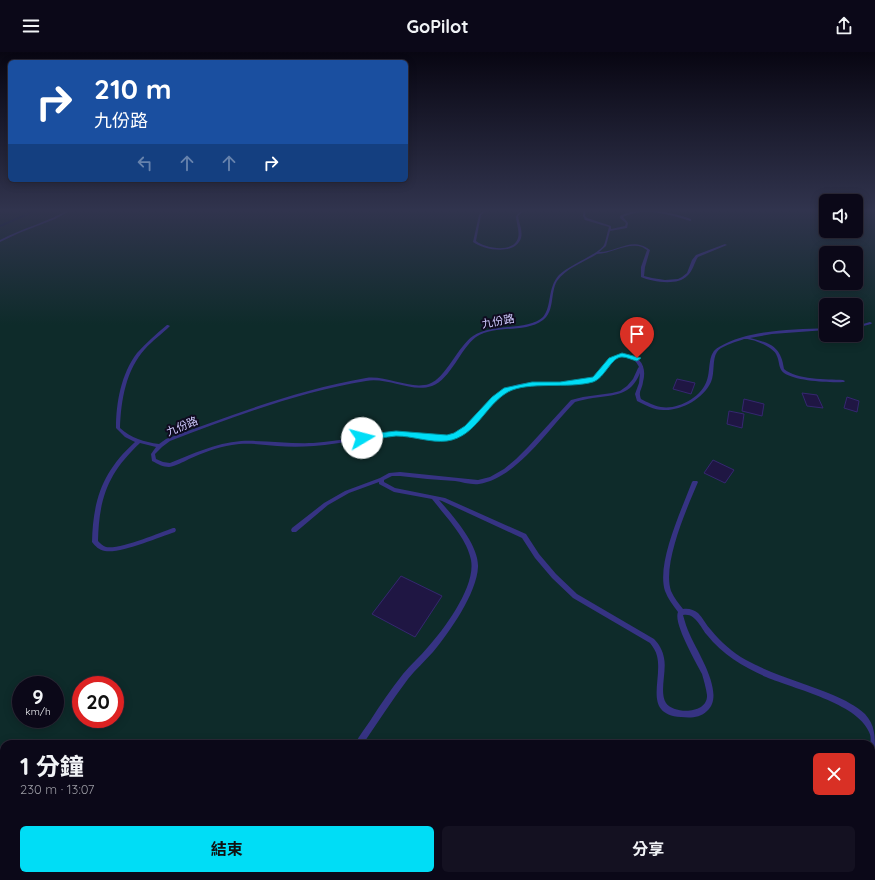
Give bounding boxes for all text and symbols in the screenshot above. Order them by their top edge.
icon: menu [20,15,42,37]
text: GoPilot [406,15,469,38]
icon: share [833,15,855,37]
text: 210 m [94,71,172,106]
icon: right [28,76,80,128]
text: 九份路 [94,109,148,132]
icon: left [134,152,156,174]
icon: ahead [176,152,198,174]
icon: ahead [218,152,240,174]
icon: right [260,152,282,174]
map controls [819,194,863,342]
button: sound [819,194,863,238]
button: search [819,246,863,290]
button: layers [819,298,863,342]
street label: 九份路 [480,311,516,331]
pin [620,317,654,358]
icon: arrive [626,323,648,345]
street label: 九份路 [164,413,200,439]
position arrow [341,417,383,459]
speed limit sign: 20 [72,676,124,728]
text: 9 [32,684,44,709]
text: km/h [25,705,51,718]
text: 1 分鐘 [20,751,84,781]
button: close [813,753,855,795]
text: 230 m · 13:07 [20,781,95,797]
button: 結束 [20,826,434,872]
button: 分享 [442,826,855,872]

